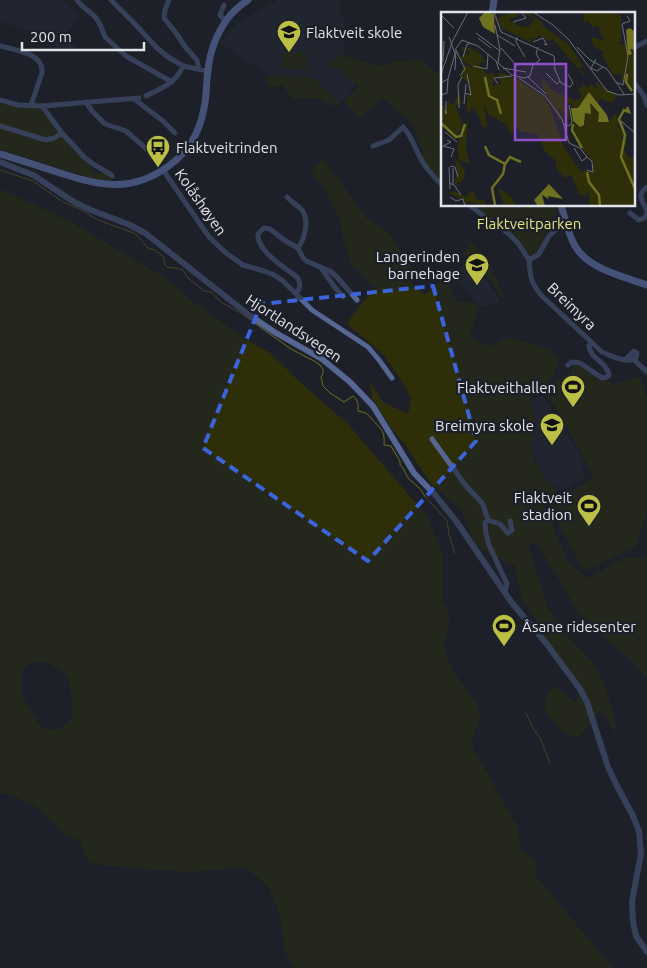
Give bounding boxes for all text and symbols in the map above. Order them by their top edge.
inset map [441,12,634,206]
school or university icon: Flaktveit skole [276,19,302,53]
scale bar [22,20,145,52]
place label: Flaktveit skole [306,24,402,41]
text: 200 m [30,28,72,45]
bus stop icon: Flaktveitrinden [145,134,171,168]
place label: Flaktveitrinden [176,139,278,156]
street label: Kolåshøyen [172,165,230,239]
park label: Flaktveitparken [477,215,581,232]
place label: Langerinden barnehage [376,248,460,282]
school or university icon: Langerinden barnehage [464,252,490,286]
street label: Breimyra [544,279,600,333]
street label: Hjortlandsvegen [243,291,345,365]
sports icon: Flaktveithallen [560,374,586,408]
place label: Flaktveithallen [457,379,556,396]
school or university icon: Breimyra skole [539,412,565,446]
place label: Breimyra skole [435,417,534,434]
place label: Flaktveit stadion [514,489,572,523]
sports icon: Flaktveit stadion [576,493,602,527]
sports icon: Åsane ridesenter [491,613,517,647]
place label: Åsane ridesenter [522,618,636,635]

